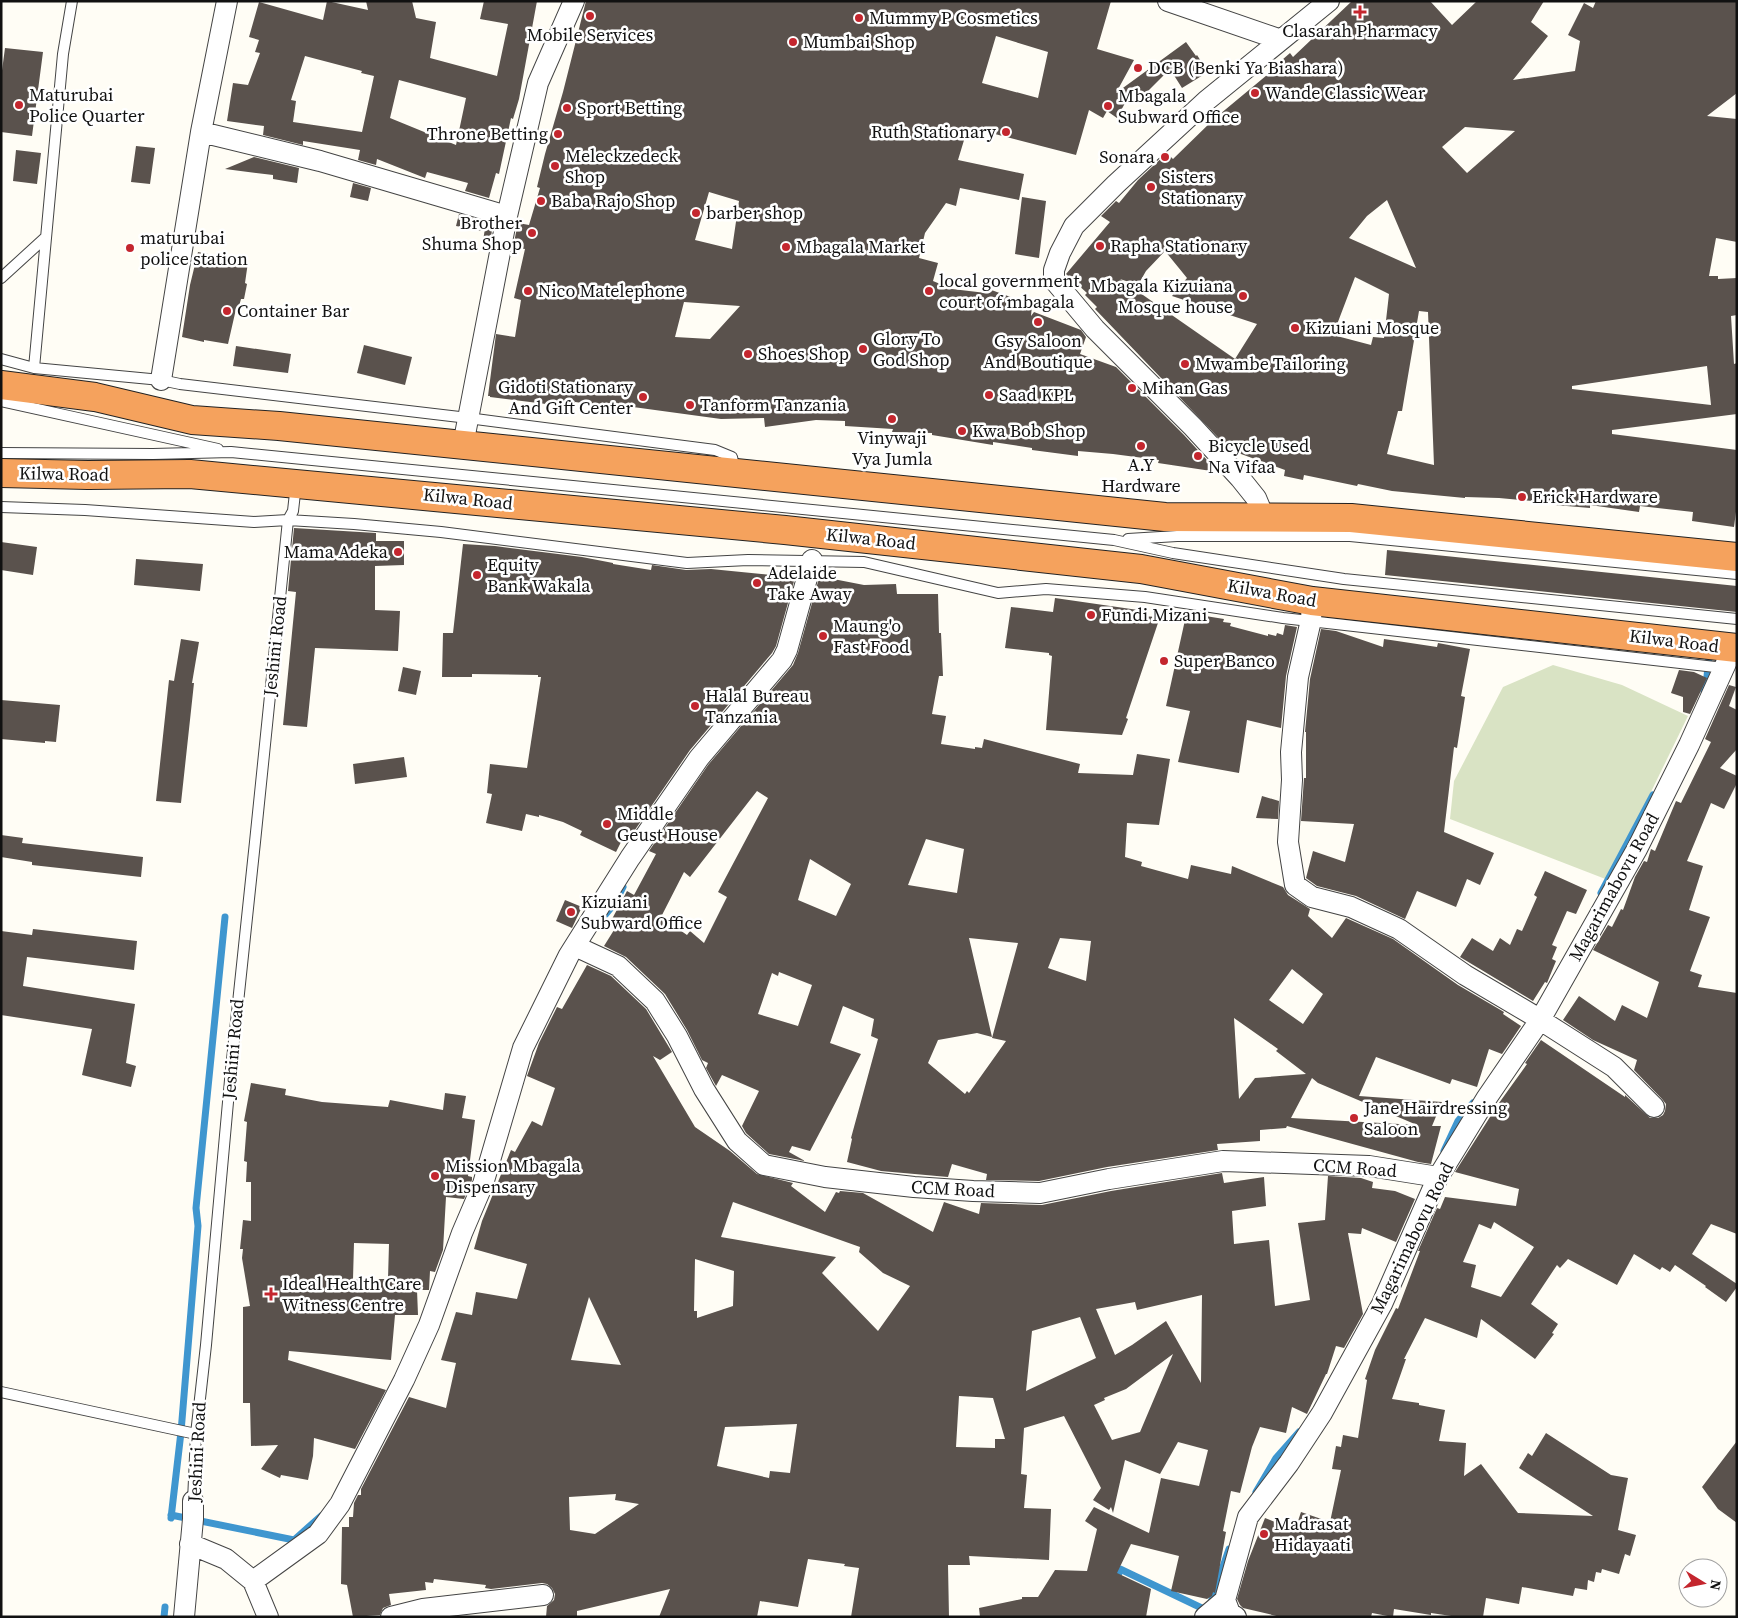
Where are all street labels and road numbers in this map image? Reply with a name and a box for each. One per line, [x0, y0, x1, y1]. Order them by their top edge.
street label: Kilwa Road [19, 460, 109, 487]
street label: Kilwa Road [422, 481, 514, 516]
street label: Kilwa Road [825, 521, 917, 556]
street label: Kilwa Road [1226, 572, 1319, 613]
street label: Jeshini Road [257, 595, 292, 698]
street label: Kilwa Road [1628, 623, 1720, 658]
street label: Magarimabovu Road [1562, 808, 1665, 965]
street label: Jeshini Road [216, 998, 249, 1101]
street label: CCM Road [1312, 1152, 1398, 1183]
street label: Magarimabovu Road [1364, 1158, 1459, 1318]
street label: CCM Road [910, 1174, 996, 1203]
street label: Jeshini Road [181, 1401, 212, 1504]

